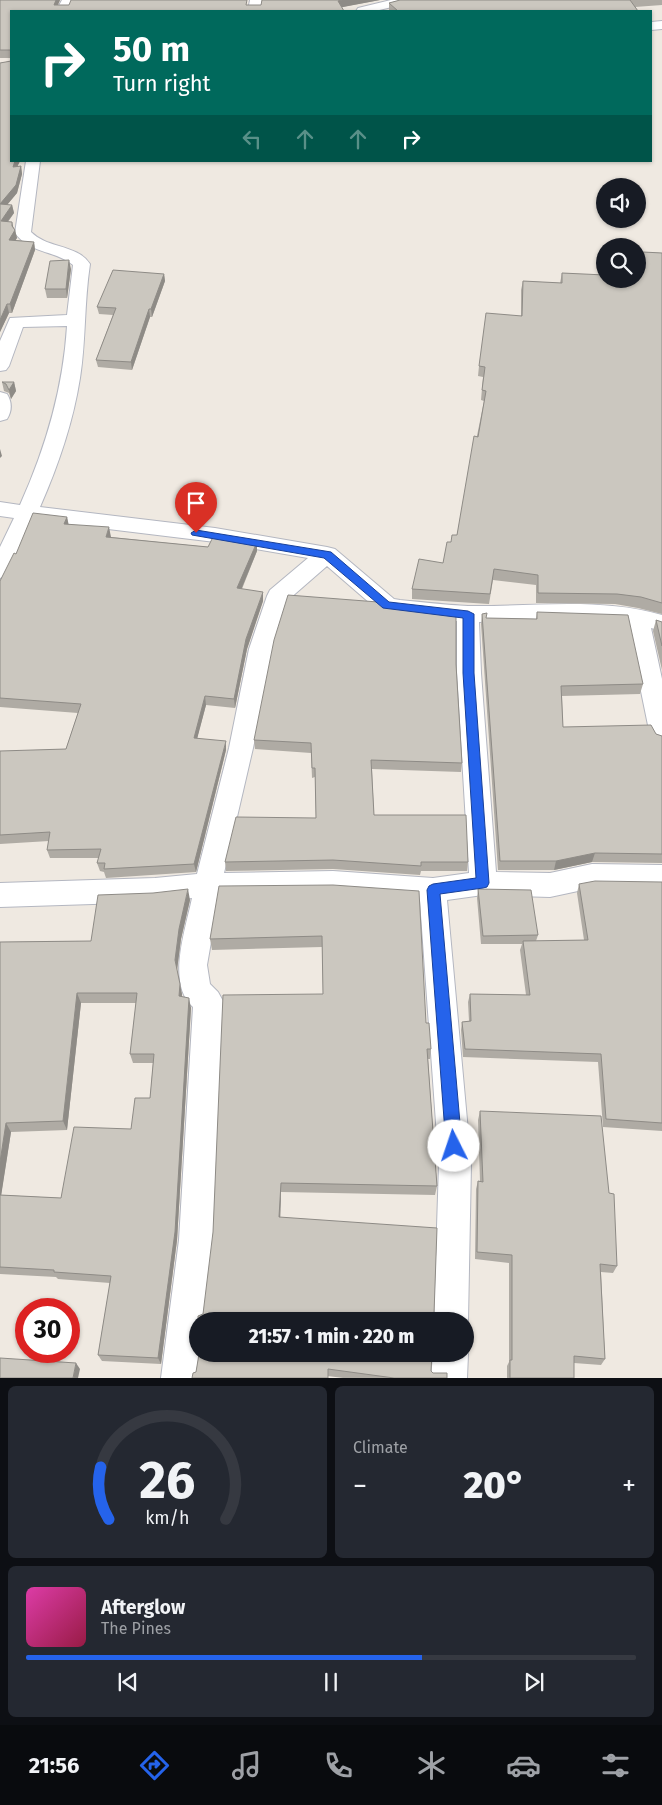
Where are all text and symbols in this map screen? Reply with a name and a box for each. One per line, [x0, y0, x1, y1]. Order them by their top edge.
text: 50 m [113, 28, 190, 70]
icon: right [30, 30, 95, 95]
text: Turn right [113, 70, 210, 97]
icon: left [238, 125, 266, 153]
icon: ahead [291, 125, 319, 153]
icon: ahead [344, 125, 372, 153]
icon: right [397, 125, 425, 153]
map controls [596, 178, 646, 288]
button: sound [596, 178, 646, 228]
button: search [596, 238, 646, 288]
pin [175, 482, 217, 533]
icon: arrive [182, 489, 210, 517]
position arrow [427, 1119, 479, 1171]
speed limit sign: 30 [15, 1298, 80, 1363]
text: 21:57 · 1 min · 220 m [249, 1325, 414, 1348]
text: Climate [353, 1438, 408, 1457]
text: 26 [139, 1449, 196, 1512]
text: 20° [463, 1462, 526, 1508]
text: − [353, 1469, 367, 1502]
text: + [622, 1469, 636, 1502]
text: km/h [145, 1507, 190, 1529]
text: Afterglow [101, 1596, 185, 1619]
text: The Pines [101, 1619, 171, 1638]
icon: previous [114, 1668, 142, 1696]
icon: pause [317, 1668, 345, 1696]
icon: next [520, 1668, 548, 1696]
icon: directions [137, 1748, 172, 1783]
icon: music [229, 1748, 264, 1783]
icon: phone [321, 1748, 356, 1783]
icon: climate [414, 1748, 449, 1783]
icon: car [506, 1748, 541, 1783]
icon: filters [598, 1748, 633, 1783]
text: 21:56 [29, 1752, 79, 1779]

